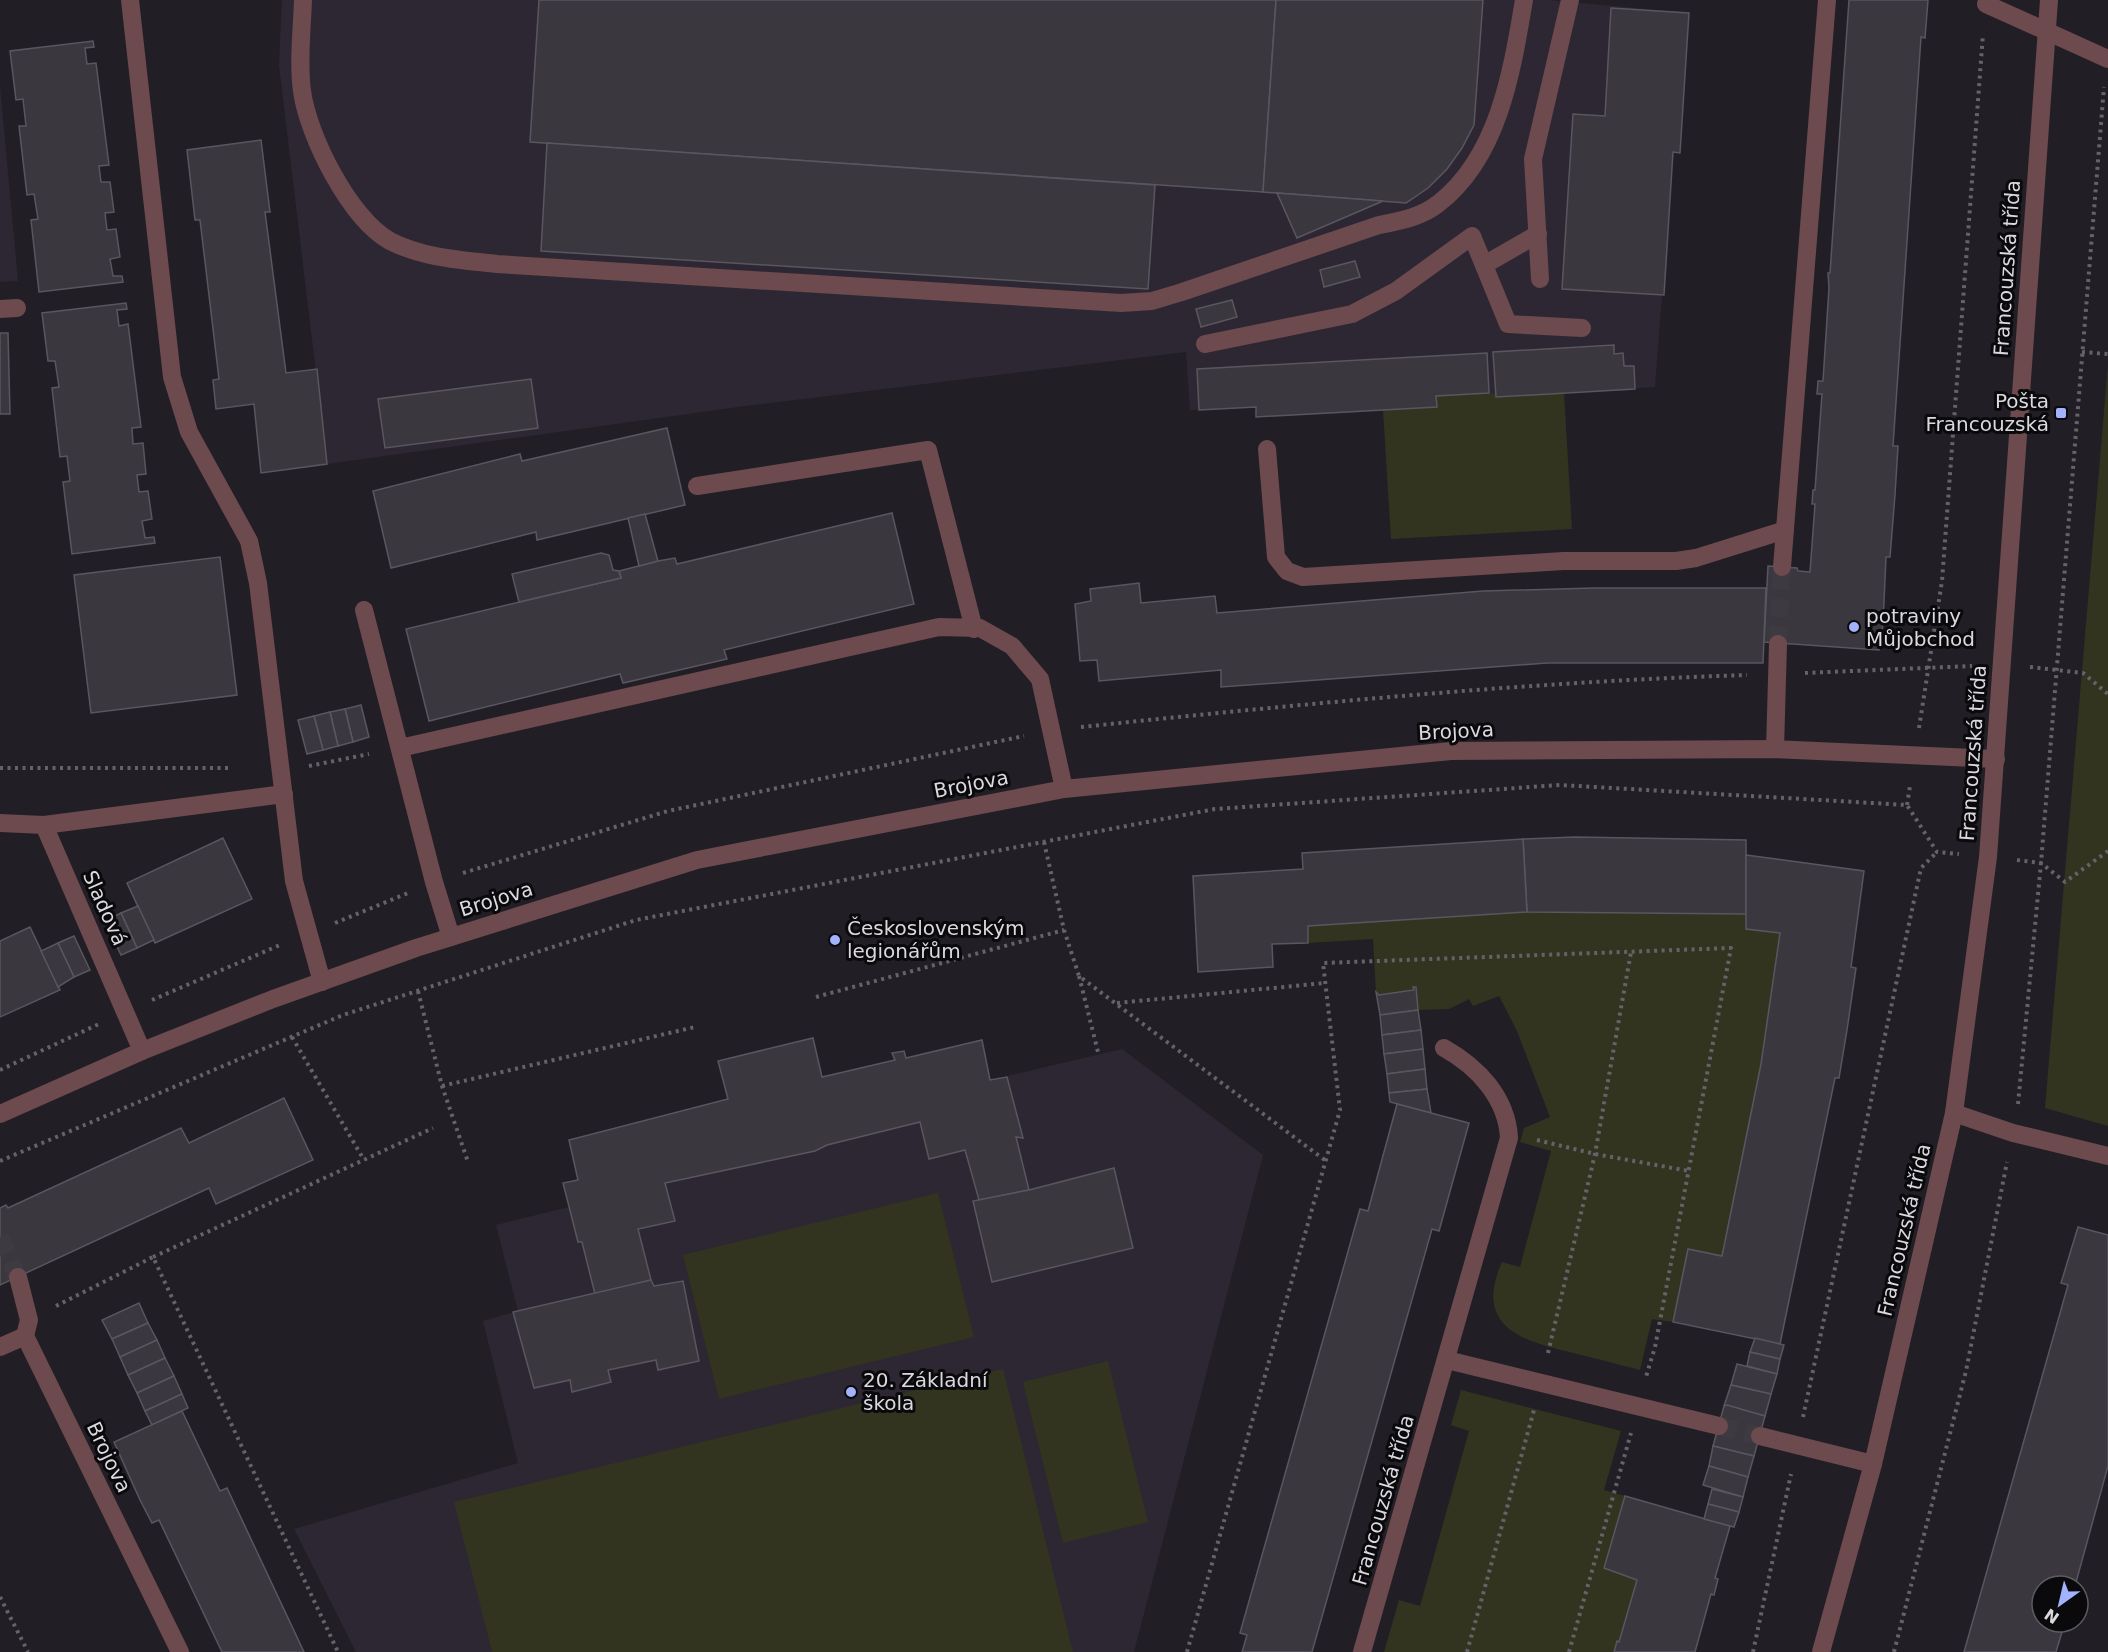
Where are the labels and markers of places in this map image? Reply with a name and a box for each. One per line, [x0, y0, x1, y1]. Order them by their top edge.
place label: Pošta Francouzská [1925, 389, 2049, 436]
marker: Pošta Francouzská [2054, 406, 2068, 420]
place label: potraviny Můjobchod [1866, 604, 1975, 651]
marker: potraviny Můjobchod [1847, 620, 1861, 634]
place label: Československým legionářům [847, 916, 1024, 963]
marker: Československým legionářům [828, 933, 842, 947]
place label: 20. Základní škola [863, 1368, 989, 1415]
marker: 20. Základní škola [844, 1385, 858, 1399]

